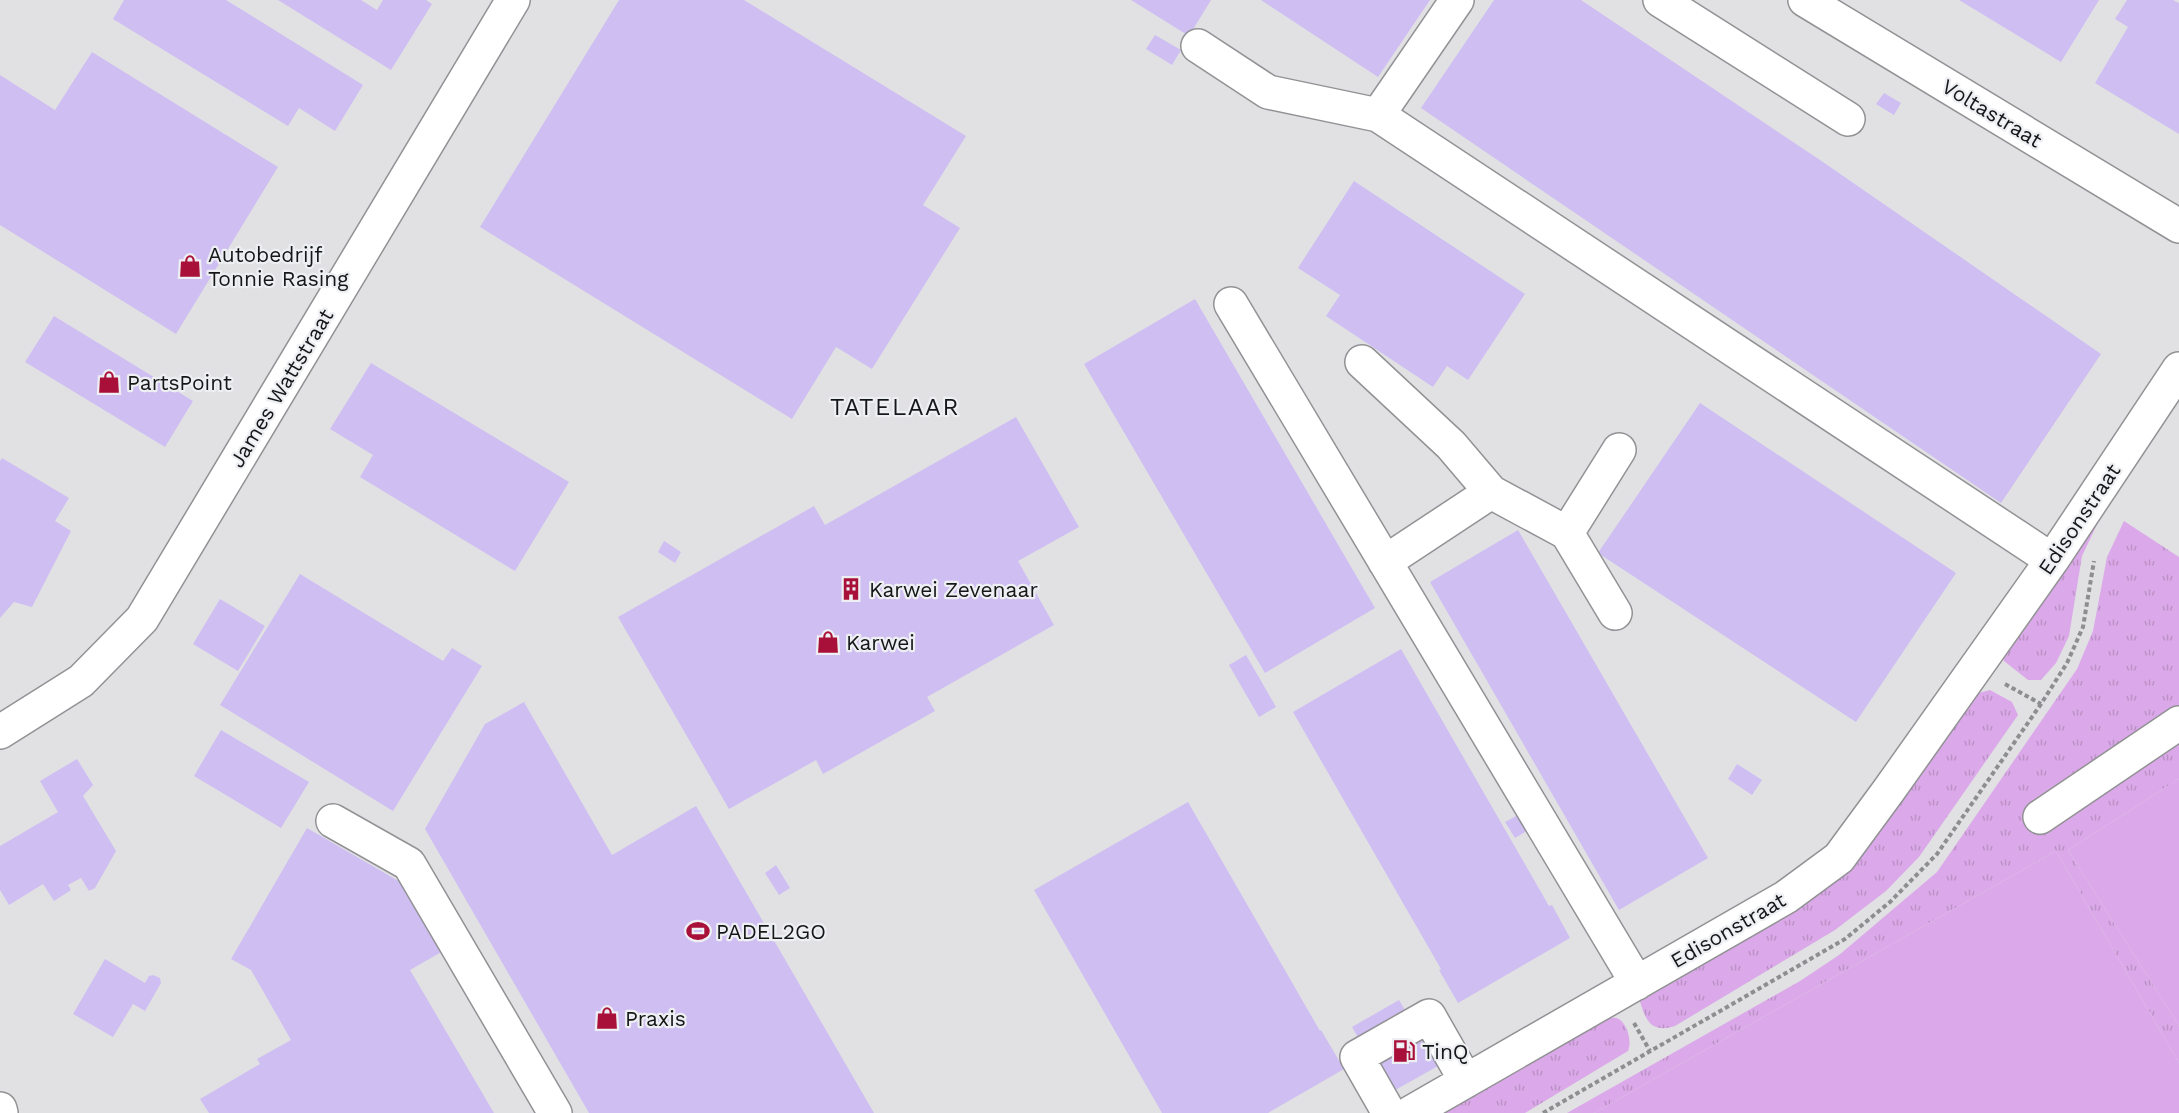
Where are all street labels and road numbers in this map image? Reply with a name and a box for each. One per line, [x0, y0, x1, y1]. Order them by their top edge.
street label: Voltastraat [1937, 73, 2047, 153]
street label: James Wattstraat [224, 304, 338, 472]
street label: Edisonstraat [2033, 458, 2125, 579]
street label: Edisonstraat [1666, 887, 1790, 973]

